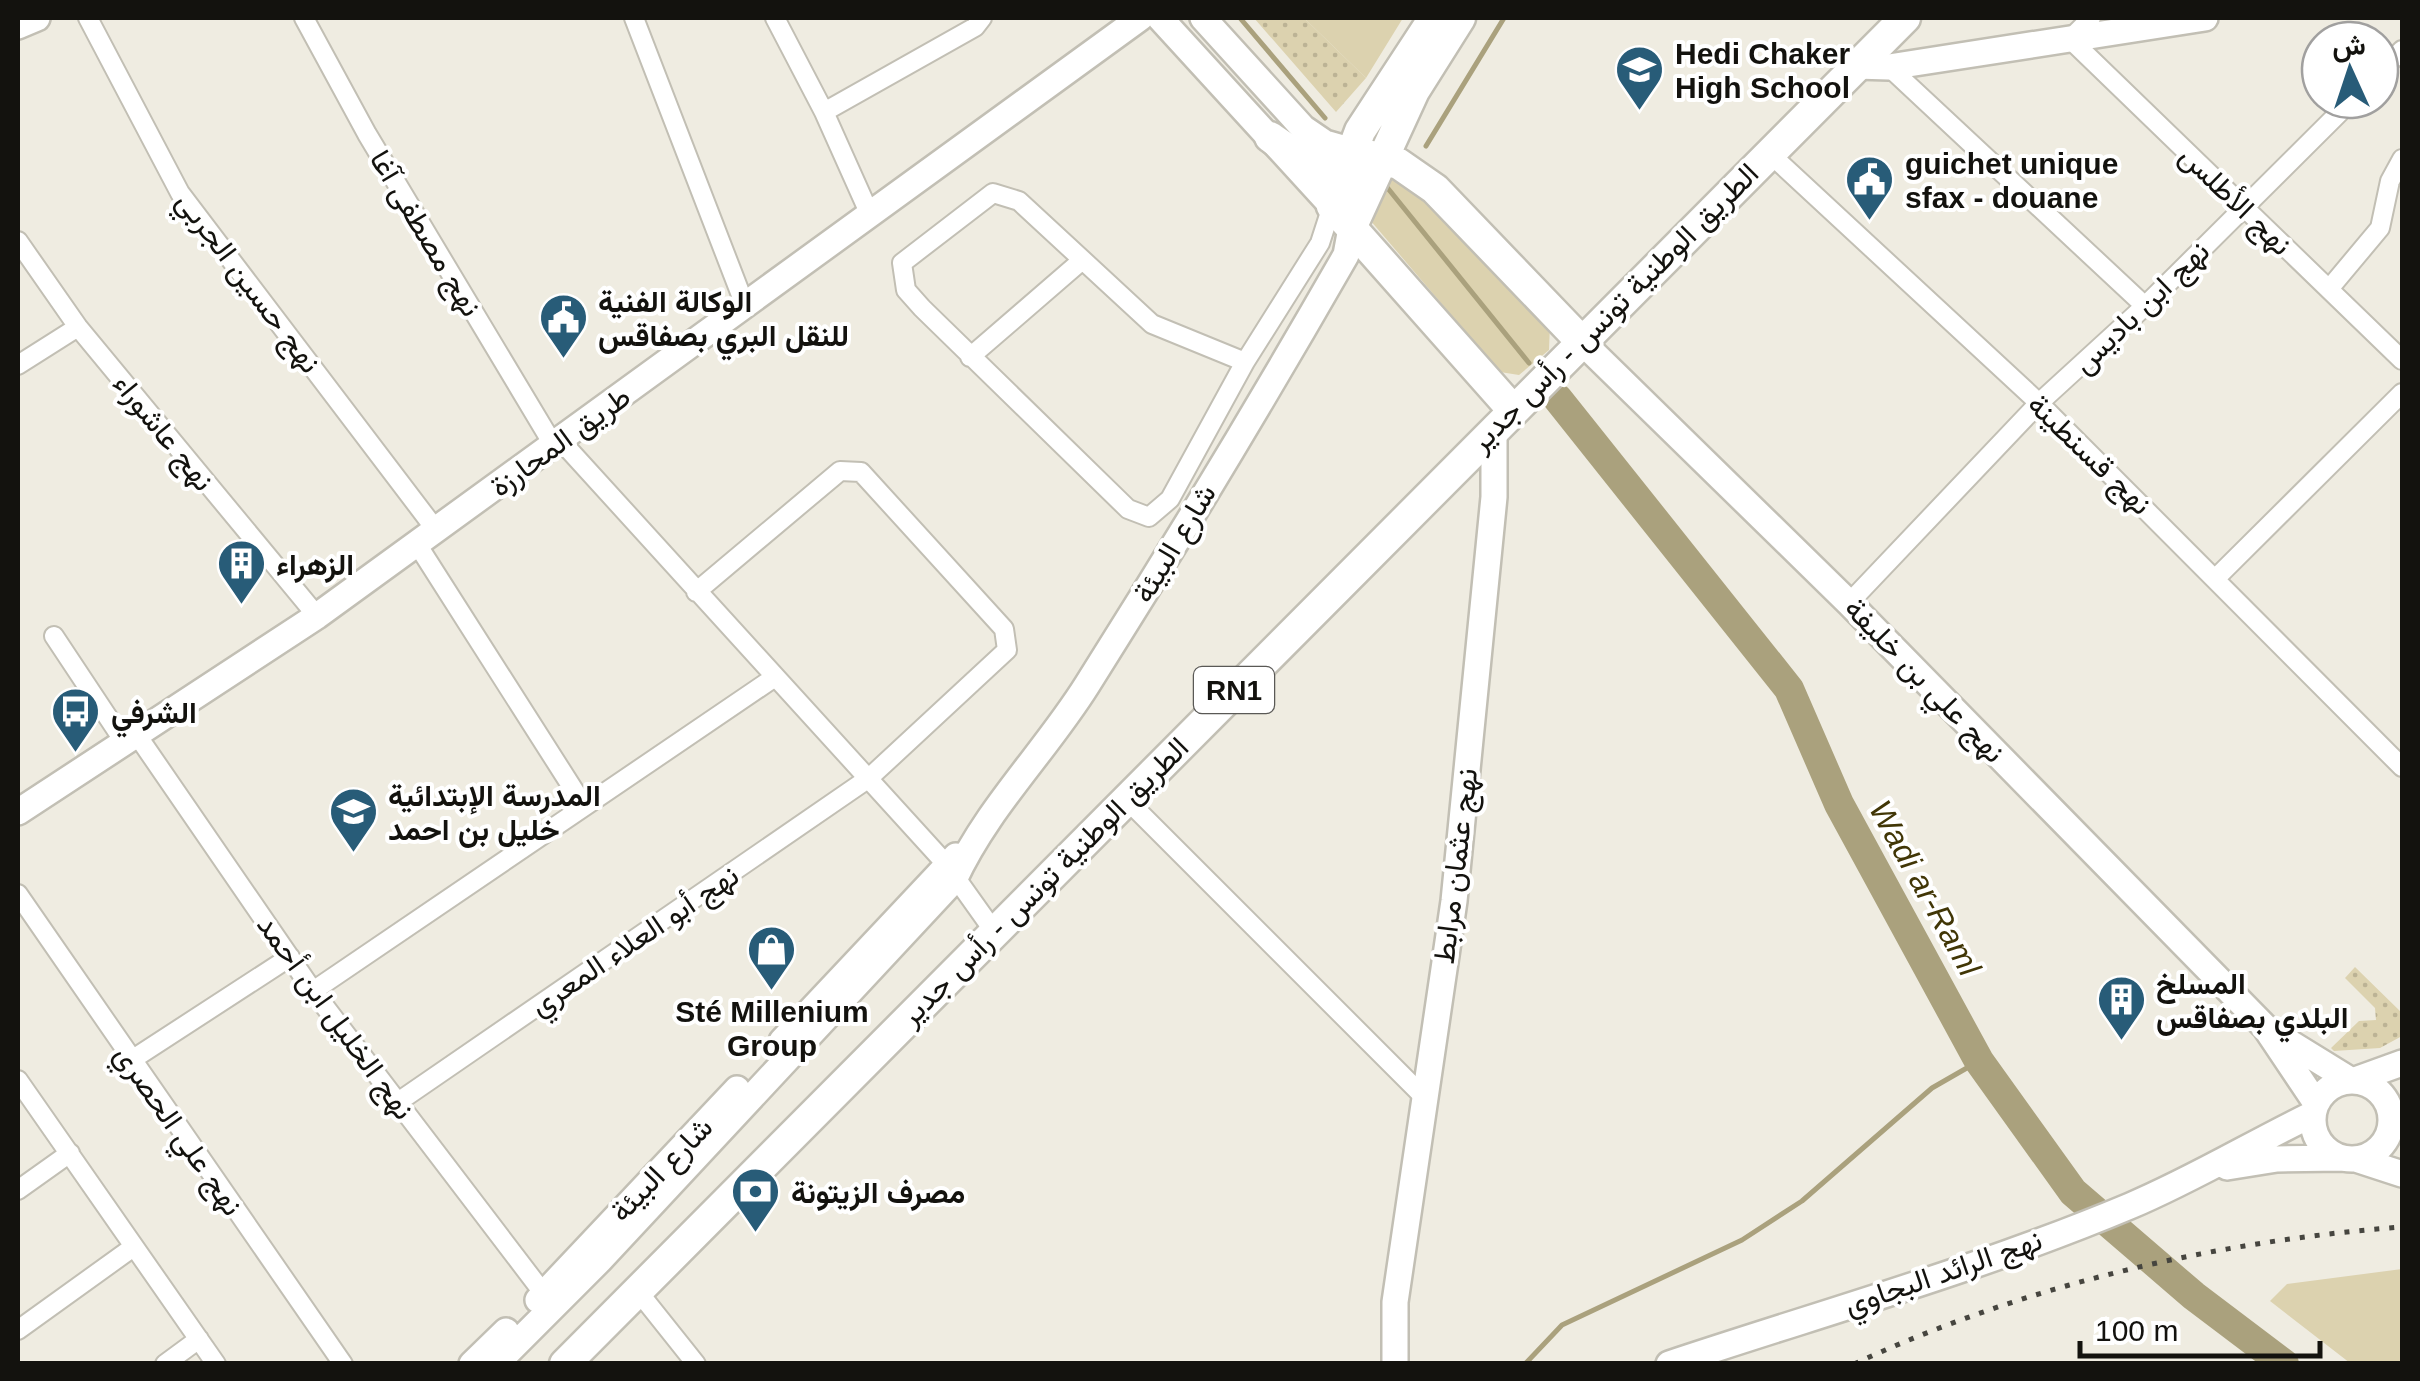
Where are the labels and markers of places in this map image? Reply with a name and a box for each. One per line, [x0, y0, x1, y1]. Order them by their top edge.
place label: Hedi Chaker High School [1675, 37, 1850, 104]
school or university icon: Hedi Chaker High School [1614, 44, 1666, 112]
place label: guichet unique sfax - douane [1905, 147, 2118, 214]
public building icon: guichet unique sfax - douane [1844, 154, 1896, 222]
place label: الوكالة الفنية للنقل البري بصفاقس [598, 285, 849, 361]
public building icon: الوكالة الفنية للنقل البري بصفاقس [537, 292, 589, 360]
building icon: الزهراء [215, 538, 267, 606]
place label: الزهراء [276, 548, 354, 583]
bus stop icon: الشرفي [50, 686, 102, 754]
place label: الشرفي [111, 696, 197, 738]
place label: المدرسة الإبتدائية خليل بن احمد [388, 779, 601, 848]
school or university icon: المدرسة الإبتدائية خليل بن احمد [327, 786, 379, 854]
shop icon: Sté Millenium Group [746, 924, 798, 992]
place label: المسلخ البلدي بصفاقس [2156, 967, 2349, 1043]
building icon: المسلخ البلدي بصفاقس [2095, 974, 2147, 1042]
place label: Sté Millenium Group [675, 995, 869, 1062]
bank icon: مصرف الزيتونة [730, 1166, 782, 1234]
place label: مصرف الزيتونة [791, 1176, 965, 1211]

